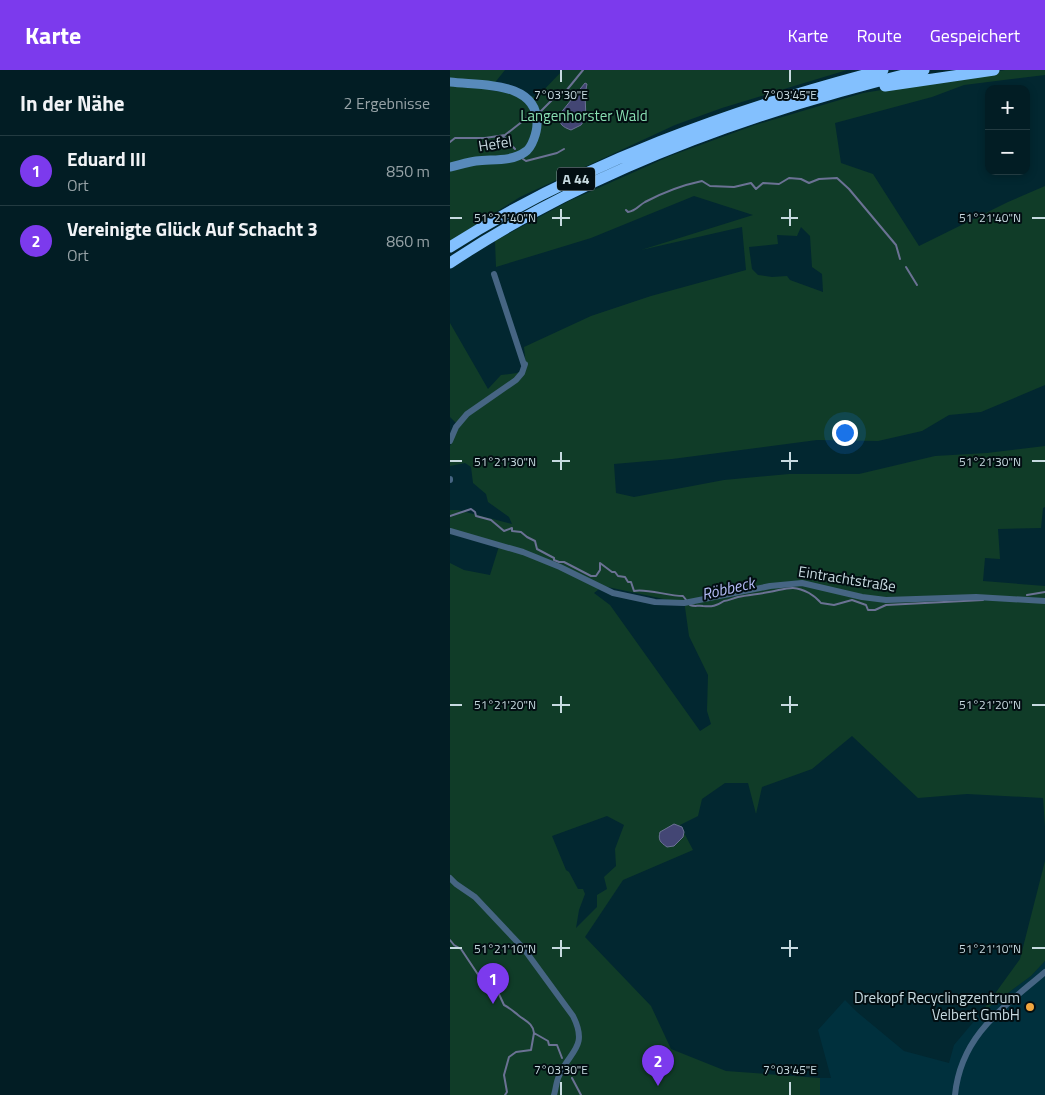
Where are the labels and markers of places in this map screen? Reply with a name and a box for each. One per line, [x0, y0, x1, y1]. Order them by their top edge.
pin: 1 [477, 963, 509, 1004]
place label: Drekopf Recyclingzentrum Velbert GmbH [854, 986, 1020, 1026]
marker: Drekopf Recyclingzentrum Velbert GmbH [1024, 1001, 1036, 1013]
pin: 2 [642, 1045, 674, 1086]

